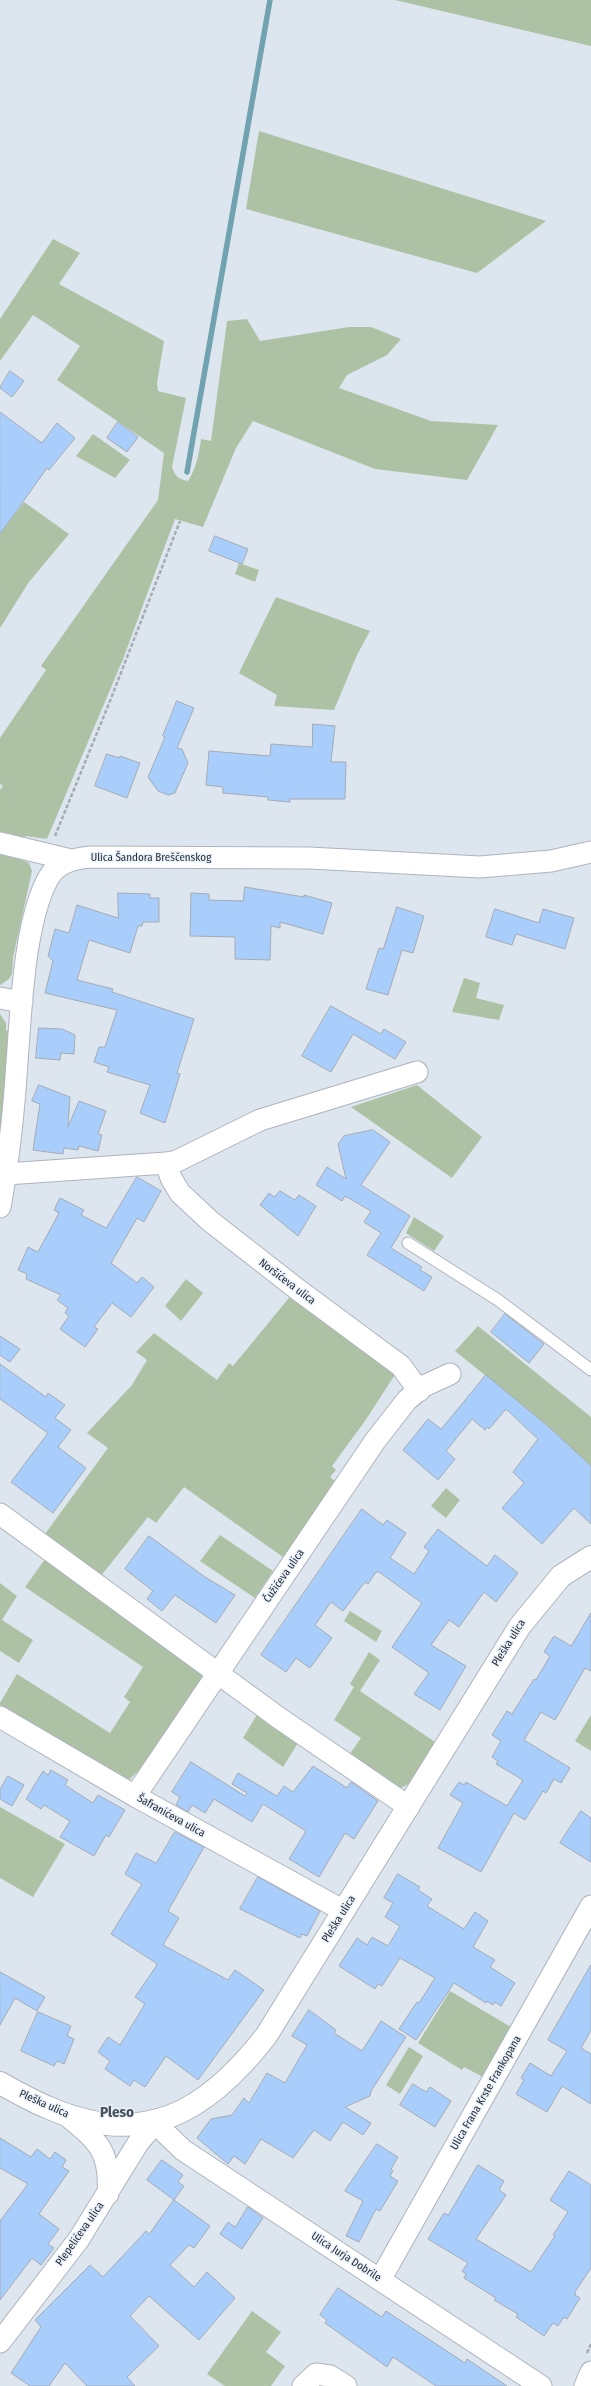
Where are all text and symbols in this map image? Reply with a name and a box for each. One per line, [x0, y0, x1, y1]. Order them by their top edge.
street label: Ulica Šandora Breščenskog [91, 851, 211, 865]
street label: Noršićeva ulica [256, 1256, 318, 1308]
street label: Čužićeva ulica [261, 1547, 307, 1605]
street label: Pleška ulica [489, 1617, 529, 1669]
street label: Šafranićeva ulica [135, 1792, 207, 1840]
street label: Pleška ulica [319, 1893, 359, 1945]
street label: Ulica Frana Krste Frankopana [448, 2034, 524, 2152]
street label: Pleška ulica [17, 2087, 71, 2121]
district label: Pleso [100, 2104, 134, 2122]
street label: Plepelićeva ulica [53, 2200, 107, 2268]
street label: Ulica Jurja Dobrile [308, 2229, 384, 2285]

